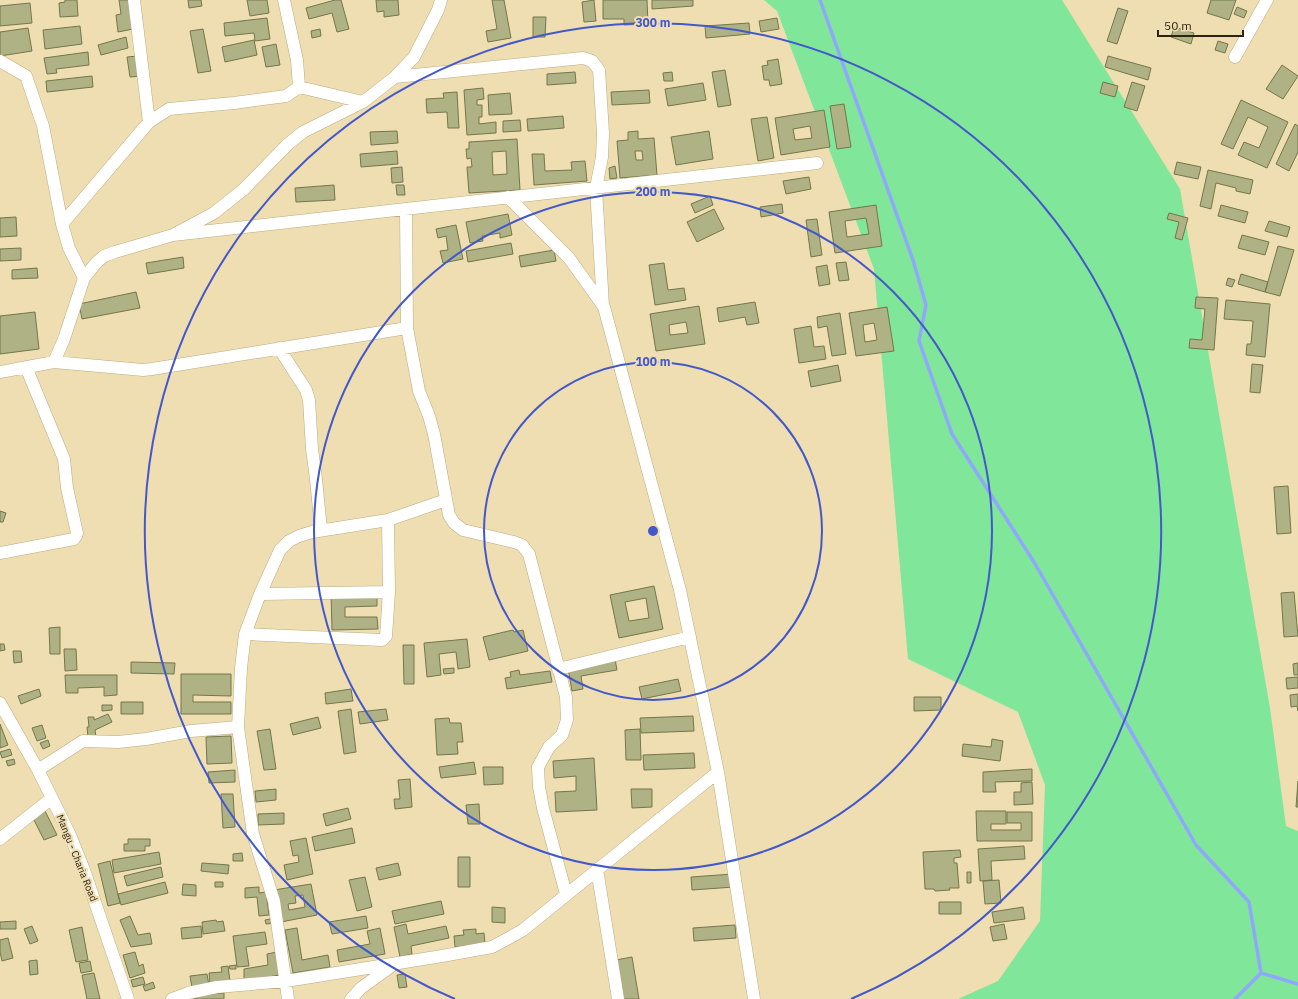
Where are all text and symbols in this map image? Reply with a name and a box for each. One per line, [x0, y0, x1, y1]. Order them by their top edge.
scale bar [1158, 12, 1243, 38]
text: 300 m [635, 15, 671, 30]
text: 50 m [1164, 18, 1192, 33]
text: 200 m [635, 184, 671, 199]
text: 100 m [635, 354, 671, 369]
centre of rings [646, 524, 660, 538]
street label: Mangu - Charia Road [54, 813, 100, 903]

